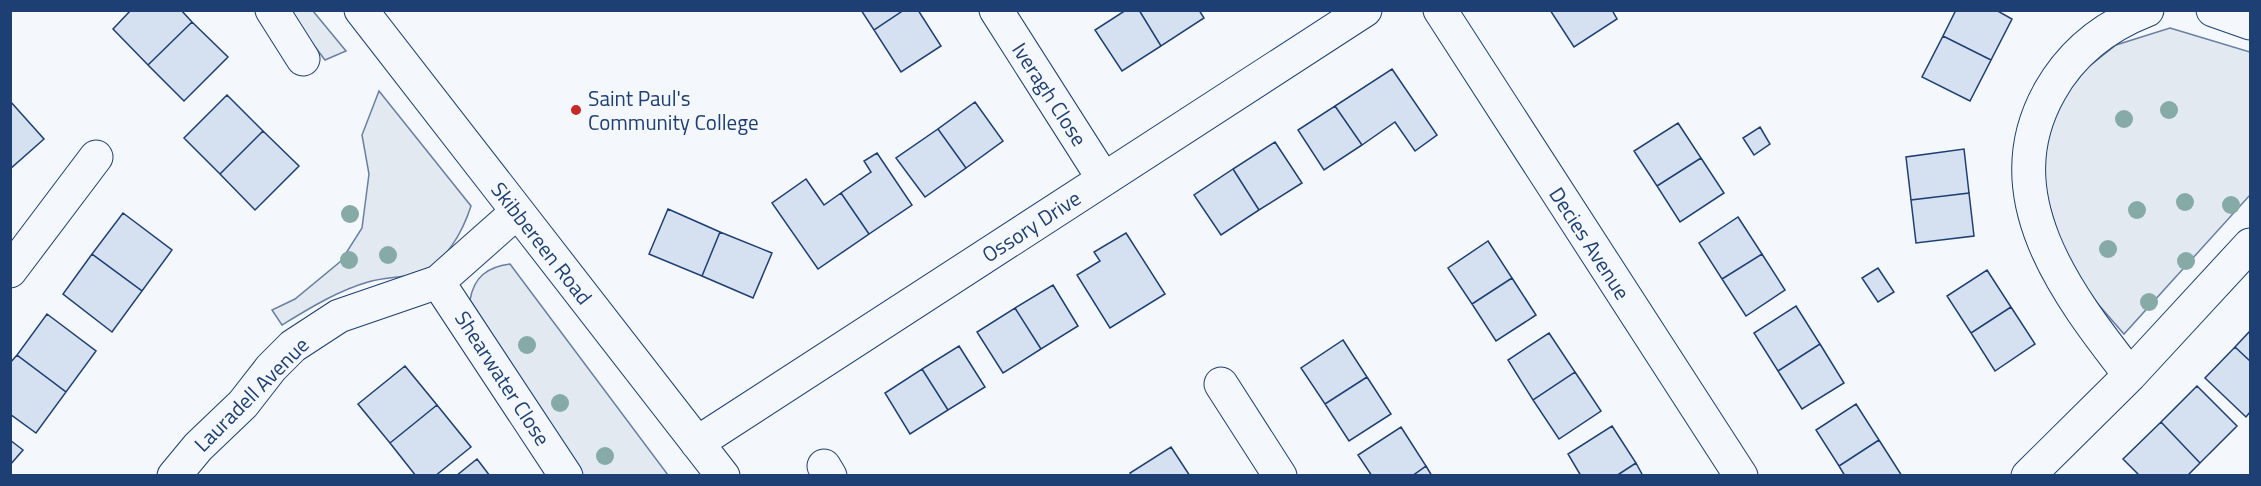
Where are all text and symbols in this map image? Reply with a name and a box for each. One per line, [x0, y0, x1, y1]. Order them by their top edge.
street label: Iveragh Close [1004, 36, 1096, 152]
place label: Saint Paul's Community College [588, 82, 759, 138]
marker: Saint Paul's Community College [569, 103, 583, 117]
street label: Skibbereen Road [484, 175, 600, 311]
street label: Decies Avenue [1542, 180, 1638, 306]
street label: Ossory Drive [975, 182, 1087, 270]
street label: Shearwater Close [447, 304, 559, 452]
street label: Lauradell Avenue [186, 329, 316, 459]

